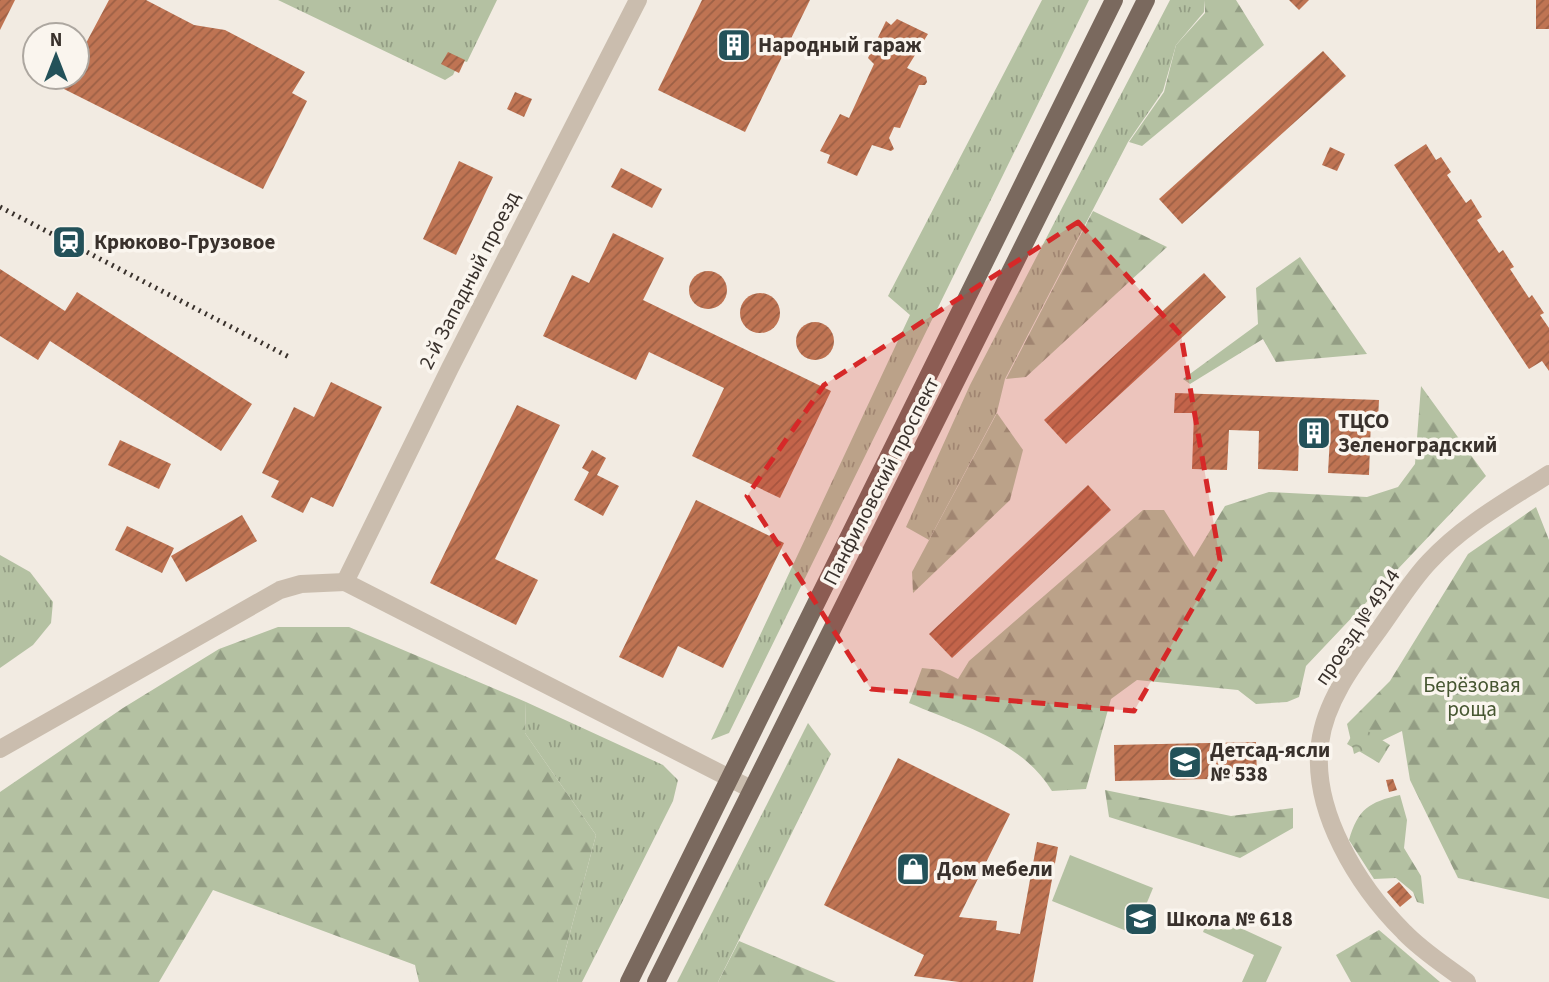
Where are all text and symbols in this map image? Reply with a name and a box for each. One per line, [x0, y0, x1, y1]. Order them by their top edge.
north arrow [21, 21, 91, 91]
building icon: Народный гараж [715, 26, 753, 64]
text: N [50, 27, 62, 54]
place label: Народный гараж [758, 30, 922, 60]
street label: 2-й Западный проезд [411, 186, 527, 374]
station icon: Крюково-Грузовое [50, 223, 88, 261]
place label: Крюково-Грузовое [94, 227, 275, 257]
street label: Панфиловский проспект [815, 371, 947, 590]
place label: ТЦСО Зеленоградский [1338, 406, 1497, 460]
building icon: ТЦСО Зеленоградский [1295, 414, 1333, 452]
street label: проезд № 4914 [1307, 563, 1407, 691]
park label: Берёзовая роща [1423, 670, 1521, 724]
place label: Детсад-ясли № 538 [1210, 735, 1330, 789]
school or university icon: Детсад-ясли № 538 [1166, 743, 1204, 781]
shop icon: Дом мебели [894, 850, 932, 888]
place label: Дом мебели [937, 854, 1053, 884]
school or university icon: Школа № 618 [1122, 900, 1160, 938]
place label: Школа № 618 [1166, 904, 1293, 934]

